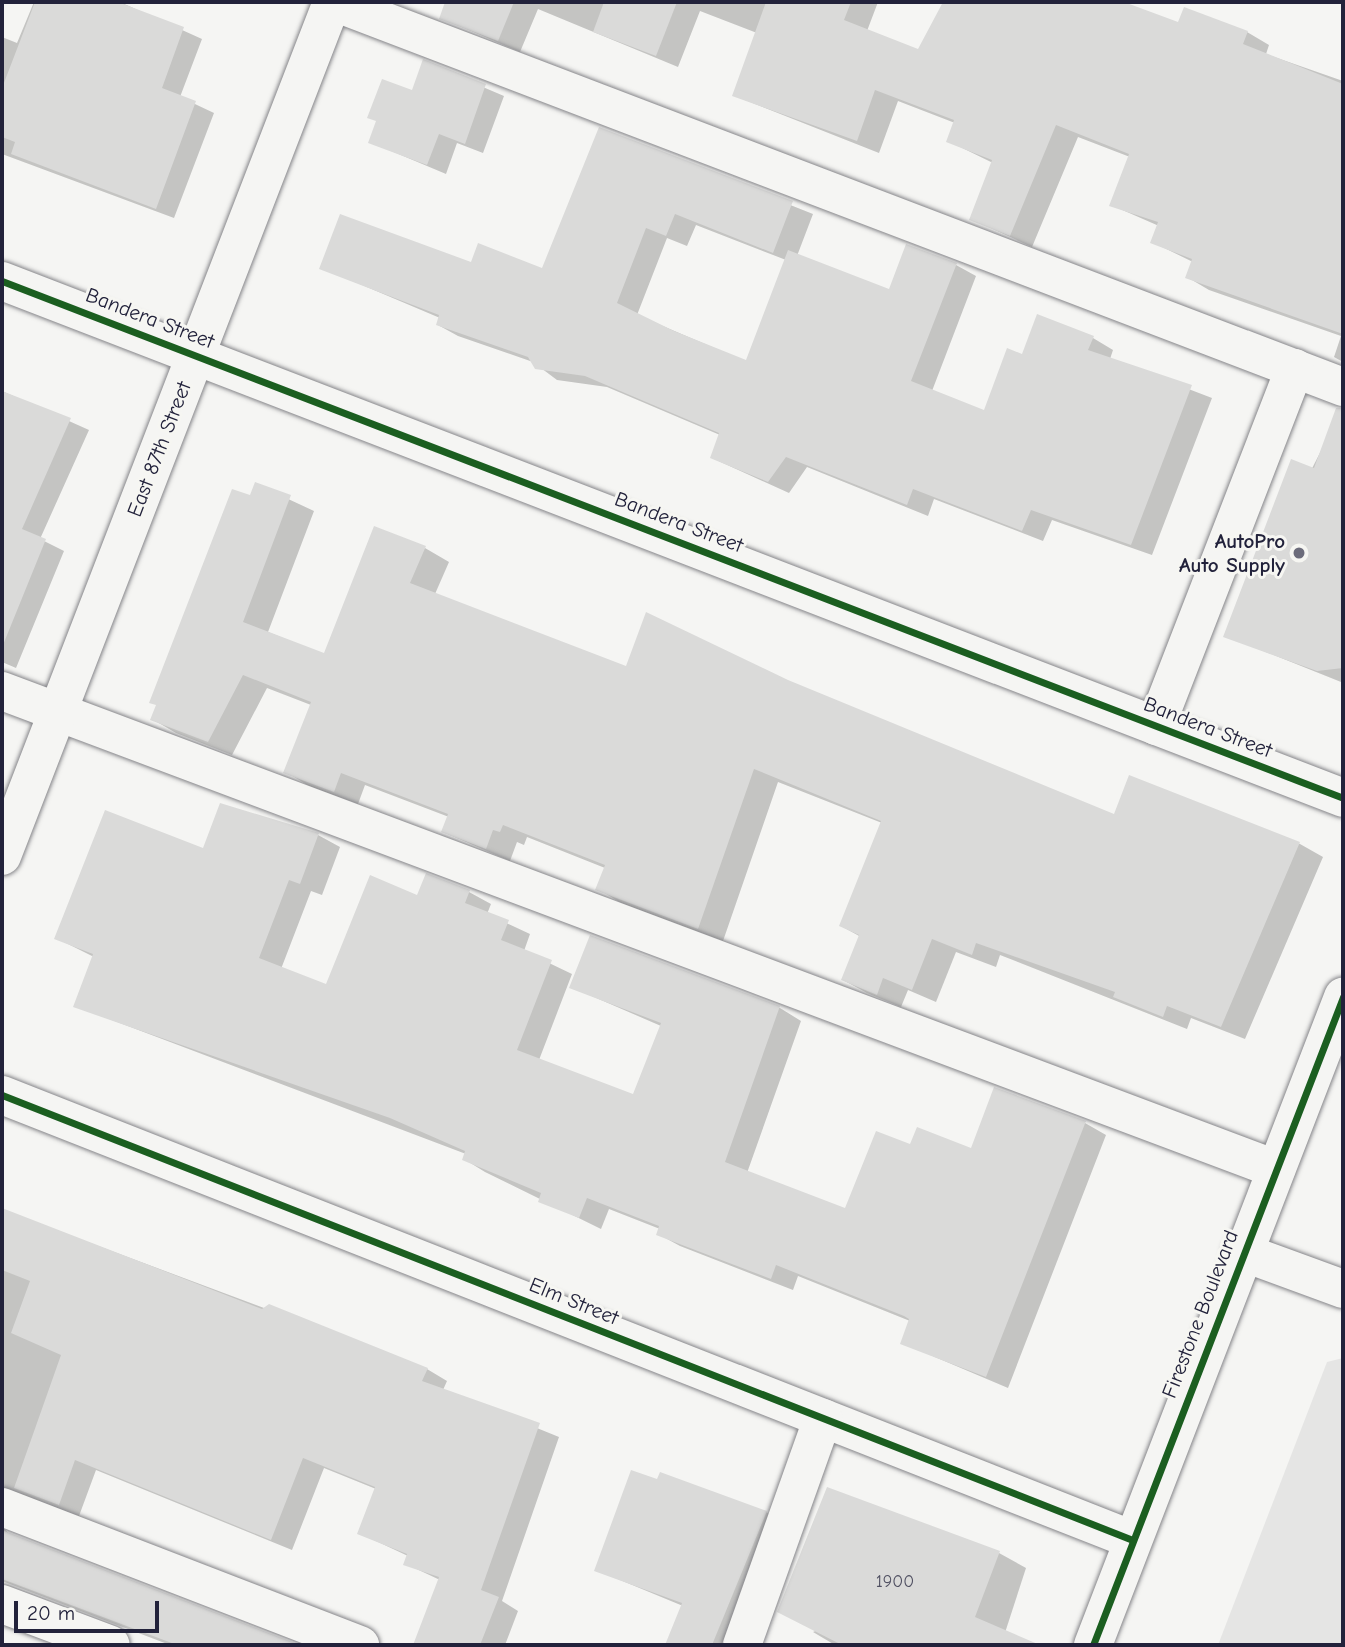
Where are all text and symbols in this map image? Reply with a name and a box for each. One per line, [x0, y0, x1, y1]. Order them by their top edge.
street label: Bandera Street [82, 282, 218, 354]
street label: East 87th Street [122, 378, 196, 520]
street label: Bandera Street [611, 486, 747, 558]
place label: AutoPro Auto Supply [1179, 528, 1285, 578]
marker: AutoPro Auto Supply [1291, 545, 1307, 561]
street label: Bandera Street [1140, 691, 1276, 763]
street label: Firestone Boulevard [1156, 1227, 1244, 1401]
street label: Elm Street [526, 1272, 622, 1330]
house number: 1900 [876, 1571, 914, 1593]
scale bar [18, 1588, 163, 1632]
text: 20 m [27, 1601, 75, 1625]

